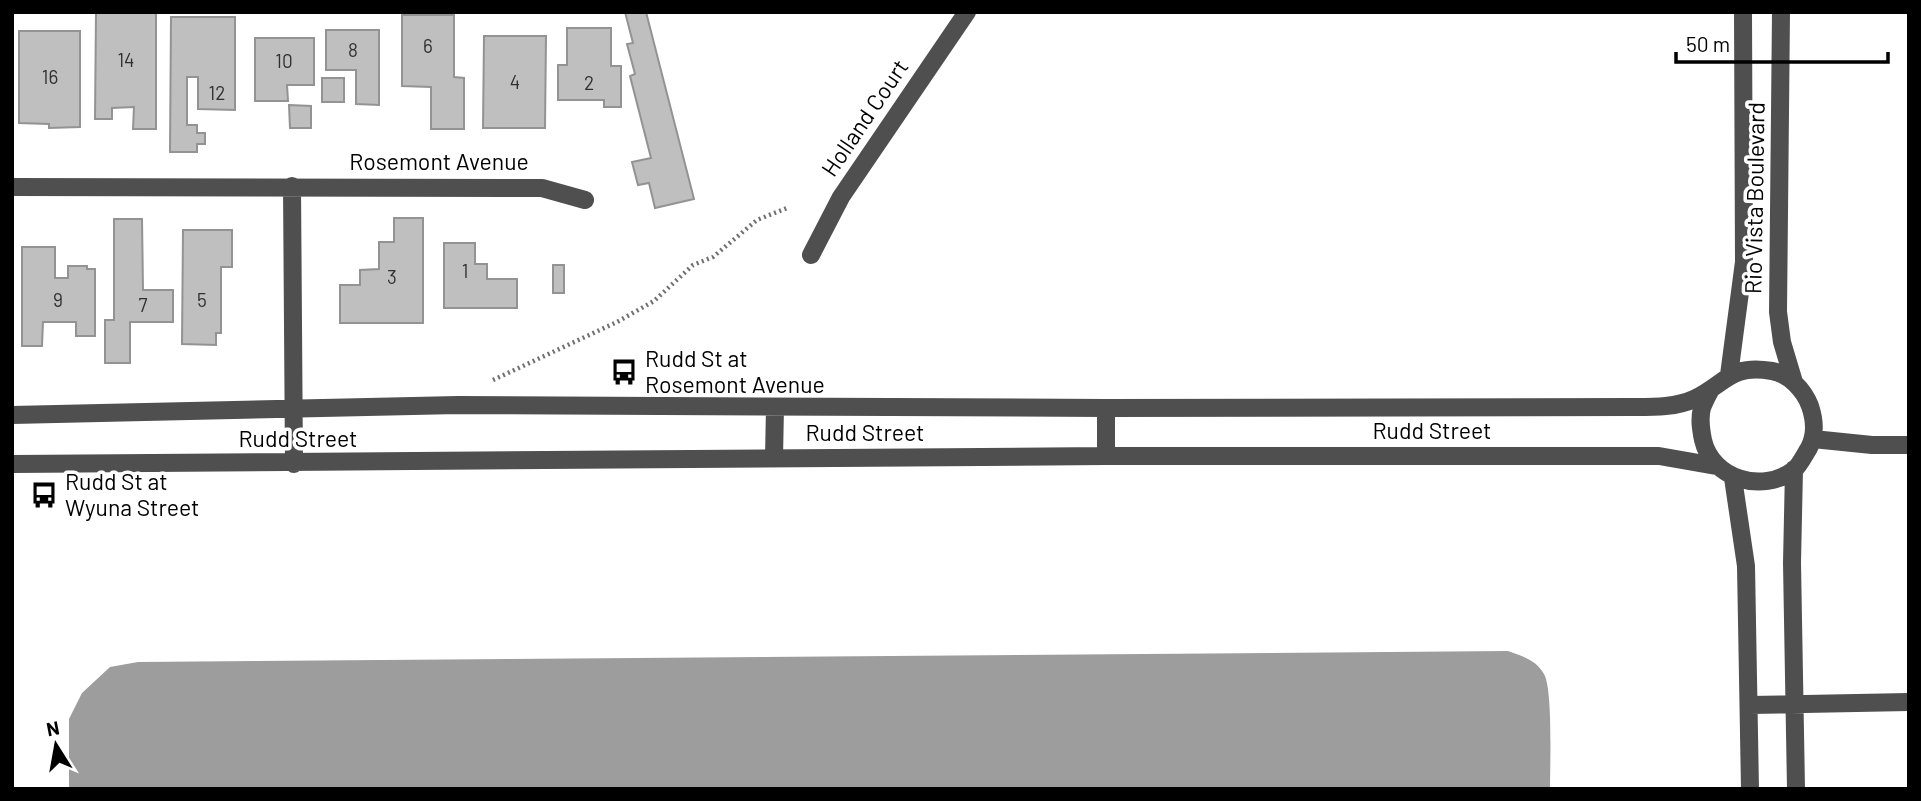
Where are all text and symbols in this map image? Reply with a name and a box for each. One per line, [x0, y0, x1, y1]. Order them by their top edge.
scale bar [1676, 21, 1888, 65]
text: 50 m [1686, 31, 1730, 56]
house number: 6 [423, 34, 433, 57]
house number: 8 [348, 38, 358, 61]
house number: 14 [117, 48, 135, 71]
house number: 10 [275, 49, 293, 72]
street label: Holland Court [815, 54, 914, 181]
house number: 16 [42, 65, 58, 88]
house number: 4 [510, 70, 520, 93]
house number: 2 [584, 71, 594, 94]
house number: 12 [209, 81, 225, 104]
street label: Rio Vista Boulevard [1738, 102, 1770, 294]
street label: Rosemont Avenue [349, 147, 529, 175]
house number: 1 [462, 259, 468, 282]
house number: 3 [387, 265, 397, 288]
house number: 9 [53, 288, 63, 311]
house number: 5 [197, 288, 207, 311]
house number: 7 [139, 293, 148, 316]
place label: Rudd St at Rosemont Avenue [645, 344, 825, 398]
bus stop icon: Rudd St at Rosemont Avenue [609, 357, 639, 387]
street label: Rudd Street [1373, 416, 1491, 444]
street label: Rudd Street [806, 418, 924, 446]
street label: Rudd Street [239, 424, 357, 452]
place label: Rudd St at Wyuna Street [65, 467, 199, 521]
bus stop icon: Rudd St at Wyuna Street [29, 480, 59, 510]
north arrow [21, 710, 91, 780]
text: N [44, 715, 61, 740]

